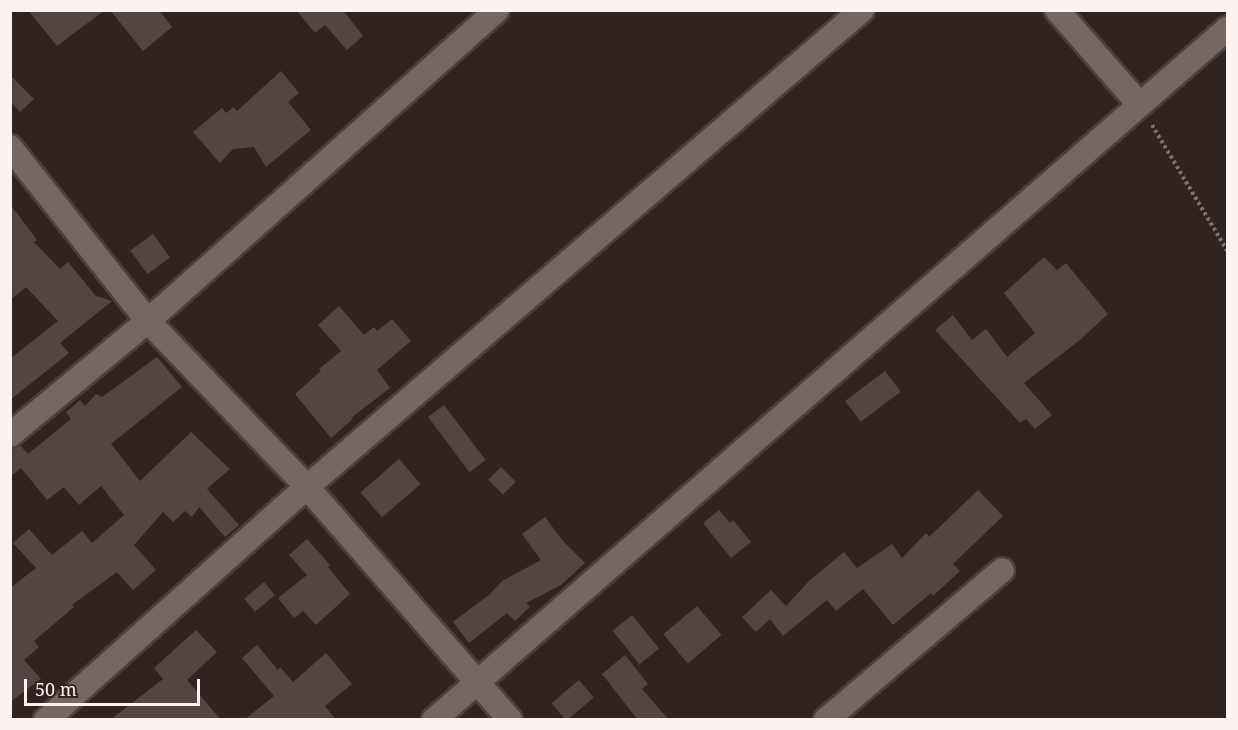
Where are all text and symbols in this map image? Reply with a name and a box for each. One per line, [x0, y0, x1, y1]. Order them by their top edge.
scale bar [27, 667, 202, 705]
text: 50 m [35, 677, 77, 701]

